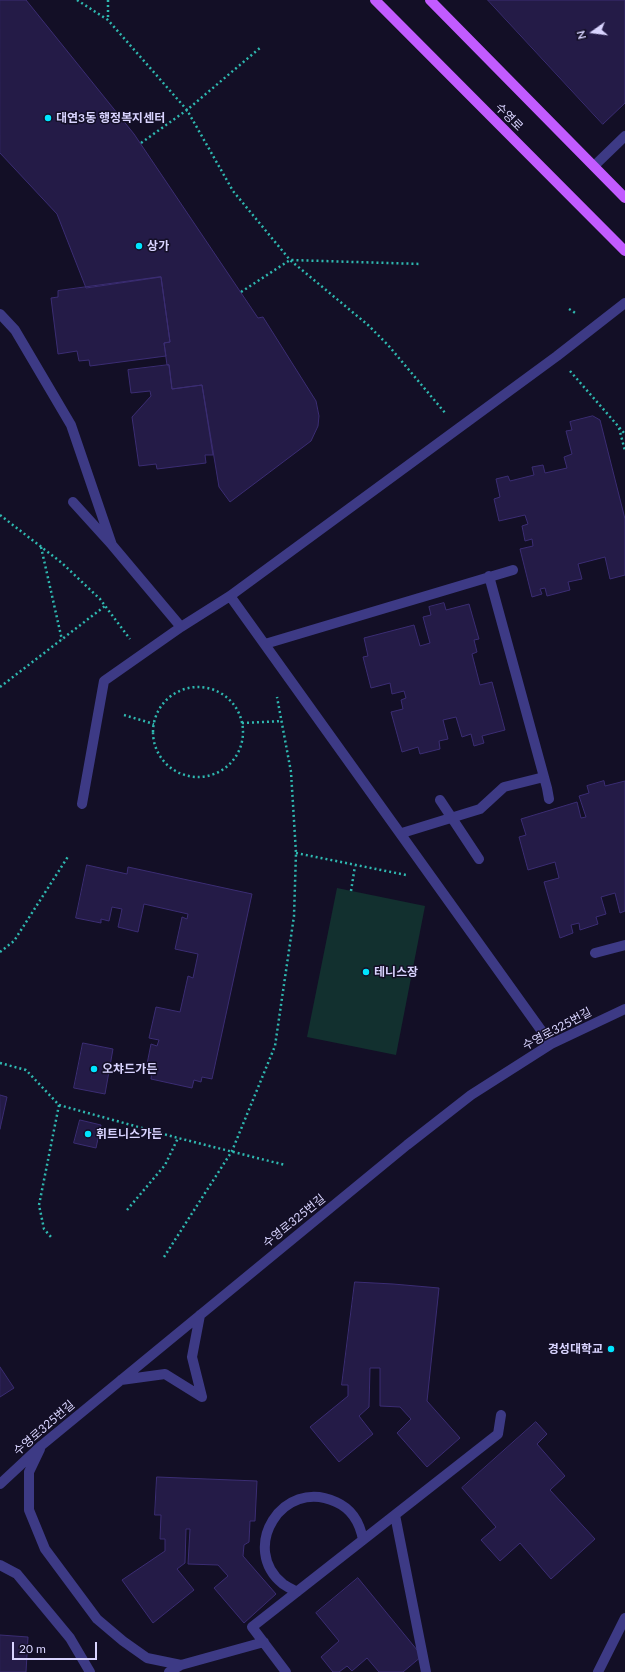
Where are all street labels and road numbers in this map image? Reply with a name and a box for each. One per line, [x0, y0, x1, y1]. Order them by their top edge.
street label: 수영로 [492, 100, 526, 134]
street label: 수영로325번길 [520, 1005, 594, 1053]
street label: 수영로325번길 [260, 1191, 328, 1251]
street label: 수영로325번길 [11, 1398, 77, 1458]

